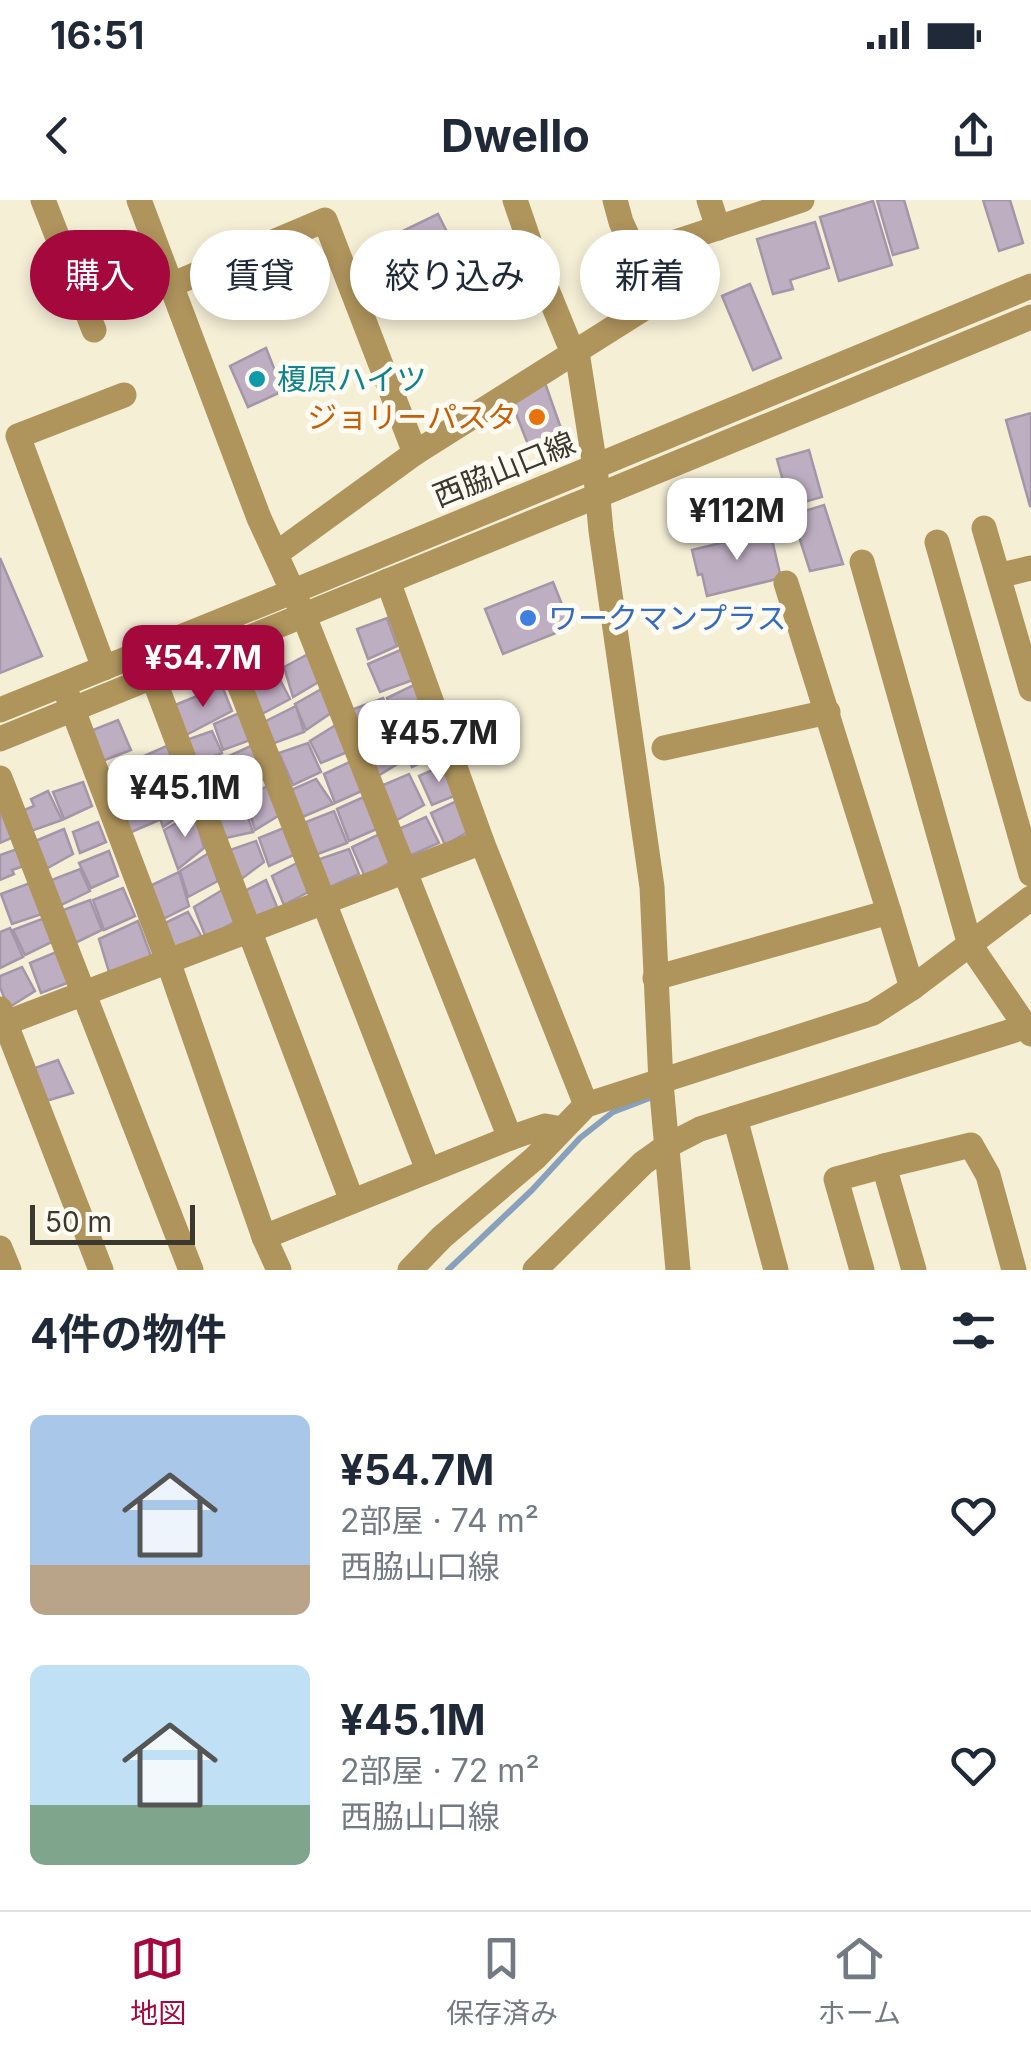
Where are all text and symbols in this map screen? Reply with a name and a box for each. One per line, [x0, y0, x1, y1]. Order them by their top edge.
text: 16:51 [50, 12, 144, 58]
icon: back [30, 108, 85, 163]
text: Dwello [441, 108, 590, 163]
icon: share [946, 108, 1001, 163]
chip: 購入 [30, 230, 170, 320]
chip: 賃貸 [190, 230, 330, 320]
chip: 絞り込み [350, 230, 560, 320]
chip: 新着 [580, 230, 720, 320]
place label: 榎原ハイツ [277, 361, 426, 397]
marker: 榎原ハイツ [246, 368, 268, 390]
place label: ジョリーパスタ [307, 399, 517, 435]
marker: ジョリーパスタ [526, 406, 548, 428]
street label: 西脇山口線 [428, 424, 580, 514]
pin: ¥112M [667, 478, 807, 563]
text: ¥112M [689, 491, 785, 530]
place label: ワークマンプラス [548, 600, 787, 636]
marker: ワークマンプラス [517, 607, 539, 629]
pin: ¥54.7M [122, 625, 284, 710]
text: ¥54.7M [144, 638, 262, 677]
pin: ¥45.7M [358, 700, 520, 785]
text: ¥45.7M [380, 713, 498, 752]
pin: ¥45.1M [104, 755, 266, 840]
text: ¥45.1M [129, 768, 241, 807]
scale bar [30, 1200, 195, 1244]
text: 50 m [45, 1205, 112, 1239]
icon: filters [946, 1303, 1001, 1358]
text: 4件の物件 [30, 1308, 226, 1359]
text: ¥54.7M [340, 1444, 494, 1495]
icon: home [110, 1455, 230, 1575]
icon: heart [946, 1488, 1001, 1543]
text: 2部屋 · 74 m² [340, 1501, 539, 1540]
text: 西脇山口線 [340, 1547, 500, 1586]
text: ¥45.1M [340, 1694, 486, 1745]
icon: home [110, 1705, 230, 1825]
icon: heart [946, 1738, 1001, 1793]
text: 2部屋 · 72 m² [340, 1751, 540, 1790]
text: 西脇山口線 [340, 1797, 500, 1836]
tab: 地図 [130, 1931, 186, 2031]
tab: 保存済み [446, 1931, 558, 2031]
tab: ホーム [818, 1931, 901, 2031]

